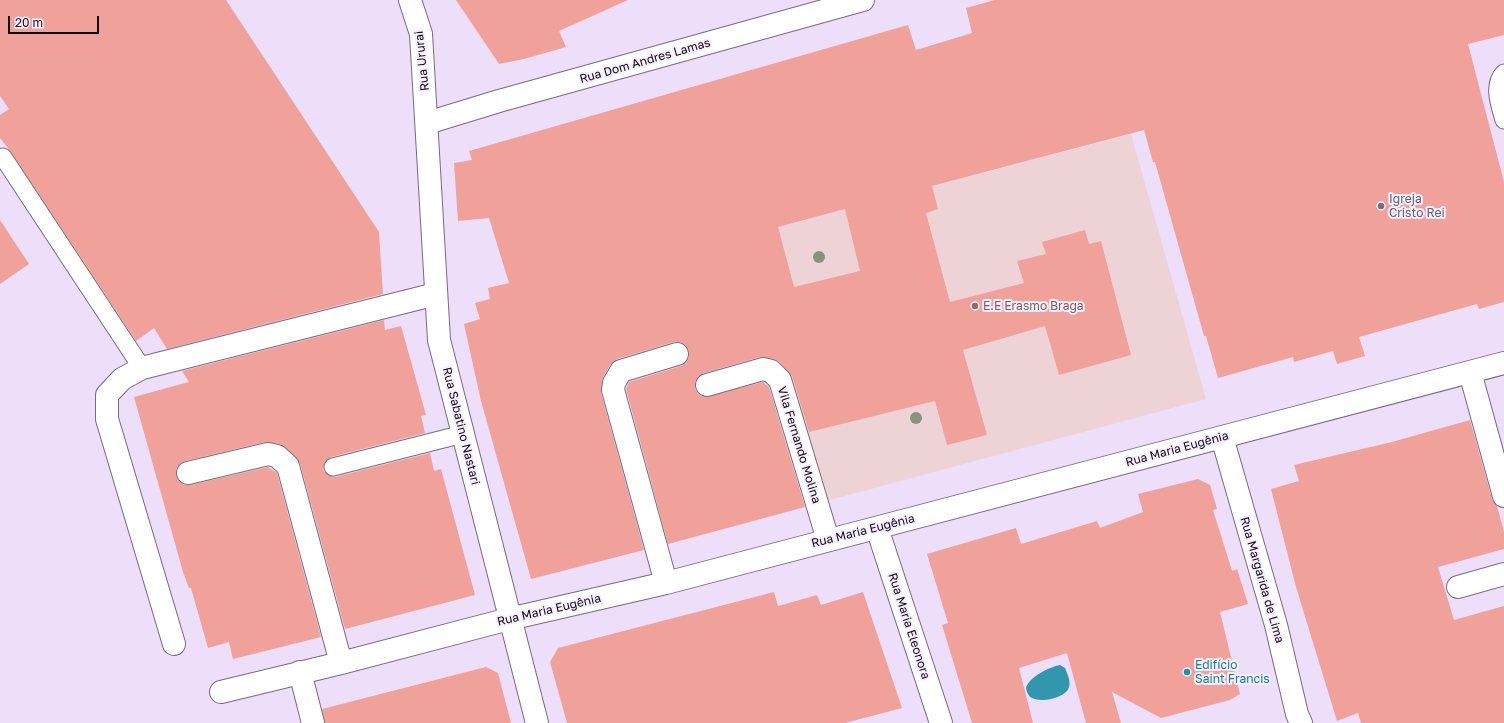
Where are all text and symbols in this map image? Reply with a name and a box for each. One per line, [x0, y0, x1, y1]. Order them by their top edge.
scale bar [10, 8, 101, 34]
text: 20 m [15, 15, 43, 30]
street label: Rua Ururai [412, 30, 432, 92]
street label: Rua Dom Andres Lamas [578, 35, 712, 87]
place label: Igreja Cristo Rei [1389, 192, 1445, 220]
marker: Igreja Cristo Rei [1376, 201, 1386, 211]
place label: E.E Erasmo Braga [983, 299, 1084, 313]
marker: E.E Erasmo Braga [970, 301, 980, 311]
street label: Rua Sabatino Nastari [439, 366, 483, 486]
street label: Vila Fernando Molina [774, 385, 824, 505]
street label: Rua Maria Eugênia [1124, 428, 1230, 470]
street label: Rua Maria Eugênia [810, 511, 916, 551]
street label: Rua Margarida de Lima [1237, 515, 1287, 645]
street label: Rua Maria Eleonora [885, 571, 933, 681]
street label: Rua Maria Eugênia [496, 591, 602, 629]
place label: Edifício Saint Francis [1195, 658, 1270, 686]
marker: Edifício Saint Francis [1182, 667, 1192, 677]

